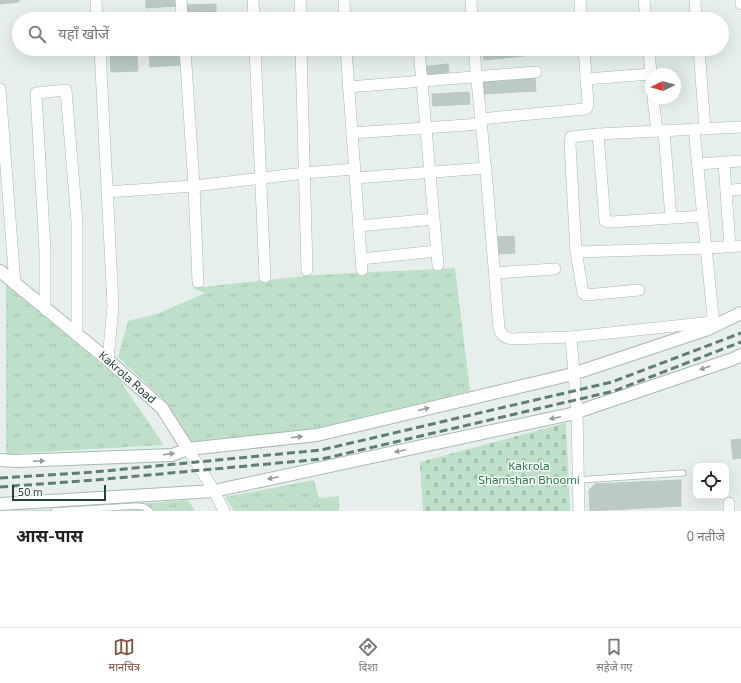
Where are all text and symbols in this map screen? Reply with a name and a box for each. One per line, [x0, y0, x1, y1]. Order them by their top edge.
search box [12, 12, 729, 56]
icon: search [26, 23, 48, 45]
text: यहाँ खोजें [58, 24, 109, 42]
north arrow [645, 68, 681, 104]
street label: Kakrola Road [97, 348, 160, 406]
one-way arrow [698, 366, 710, 372]
one-way arrow [418, 406, 430, 412]
one-way arrow [548, 415, 561, 421]
one-way arrow [291, 434, 303, 440]
one-way arrow [394, 448, 406, 454]
one-way arrow [163, 451, 175, 458]
one-way arrow [33, 457, 45, 464]
park label: Kakrola Shamshan Bhoomi [478, 458, 580, 486]
map controls [693, 463, 729, 499]
button: locate [693, 463, 729, 499]
one-way arrow [267, 476, 279, 482]
scale bar [12, 483, 106, 502]
text: 50 m [18, 485, 43, 498]
text: आस-पास [16, 525, 83, 545]
text: 0 नतीजे [687, 528, 725, 544]
tab: मानचित्र [109, 636, 140, 675]
tab: दिशा [357, 636, 379, 675]
tab: सहेजे गए [596, 636, 632, 675]

